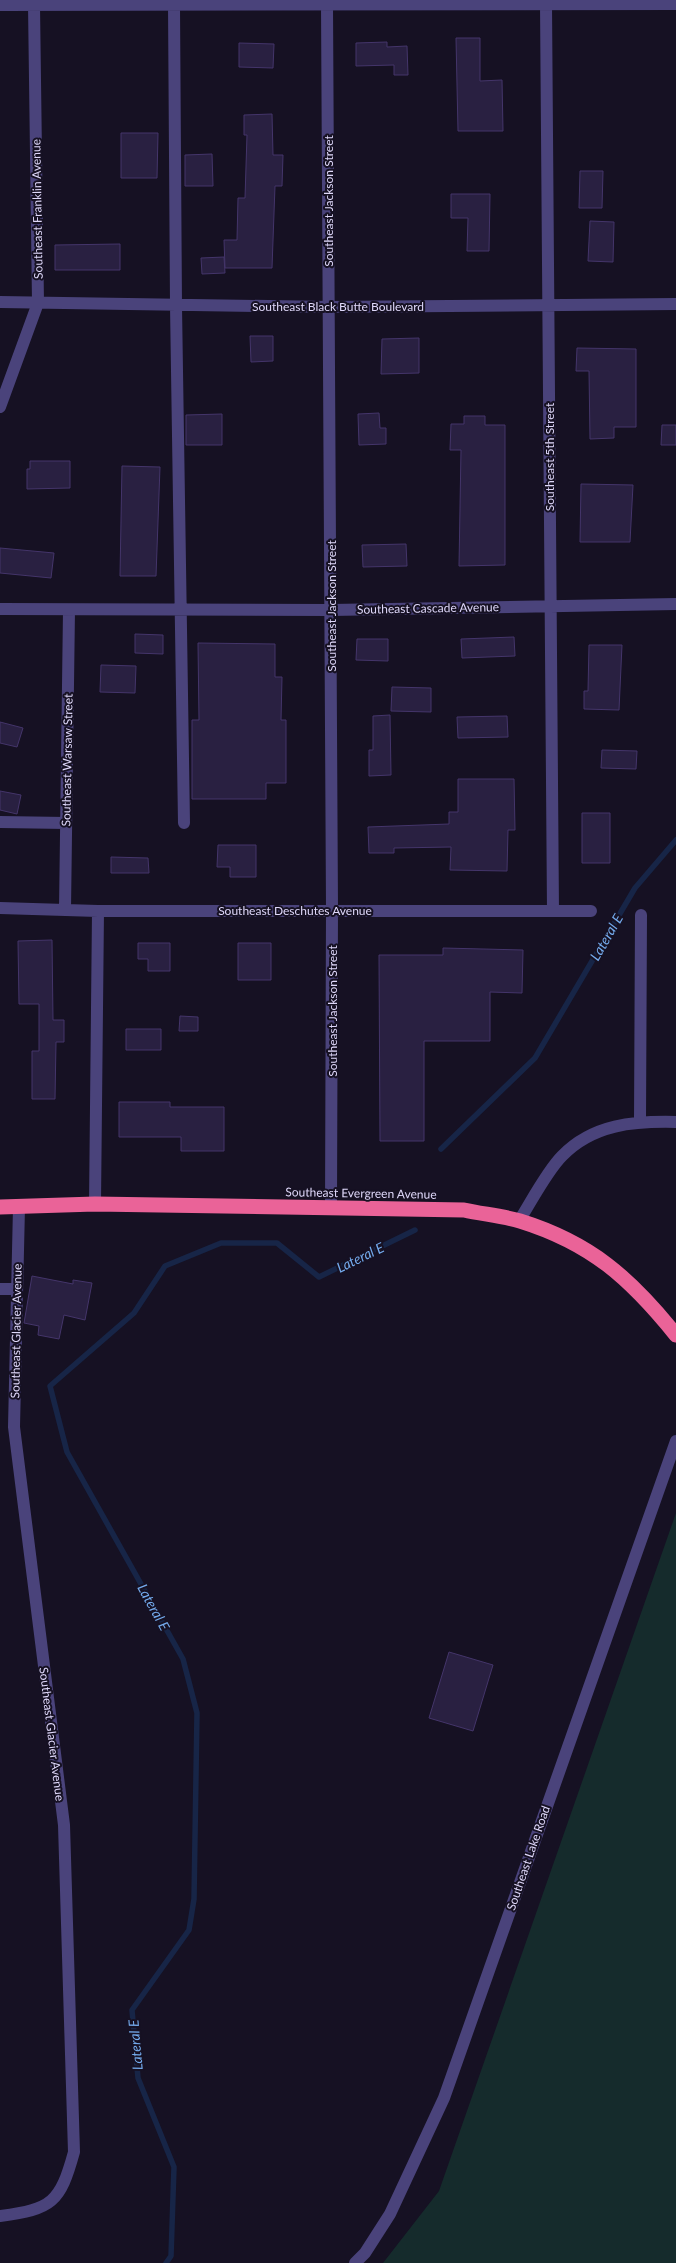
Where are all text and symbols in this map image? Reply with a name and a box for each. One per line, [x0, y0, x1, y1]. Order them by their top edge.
street label: Southeast Jackson Street [321, 135, 336, 267]
street label: Southeast Franklin Avenue [28, 139, 46, 279]
street label: Southeast Black Butte Boulevard [252, 299, 424, 314]
street label: Southeast 5th Street [542, 402, 557, 511]
street label: Southeast Jackson Street [324, 540, 339, 672]
street label: Southeast Cascade Avenue [357, 599, 499, 617]
street label: Southeast Warsaw Street [58, 693, 76, 826]
street label: Southeast Deschutes Avenue [218, 903, 372, 918]
water label: Lateral E [586, 910, 626, 963]
street label: Southeast Jackson Street [325, 945, 340, 1077]
street label: Southeast Evergreen Avenue [285, 1184, 437, 1202]
water label: Lateral E [334, 1238, 387, 1276]
street label: Southeast Glacier Avenue [7, 1263, 25, 1399]
water label: Lateral E [134, 1581, 174, 1634]
street label: Southeast Glacier Avenue [36, 1666, 68, 1802]
street label: Southeast Lake Road [503, 1804, 553, 1912]
water label: Lateral E [124, 2019, 146, 2071]

